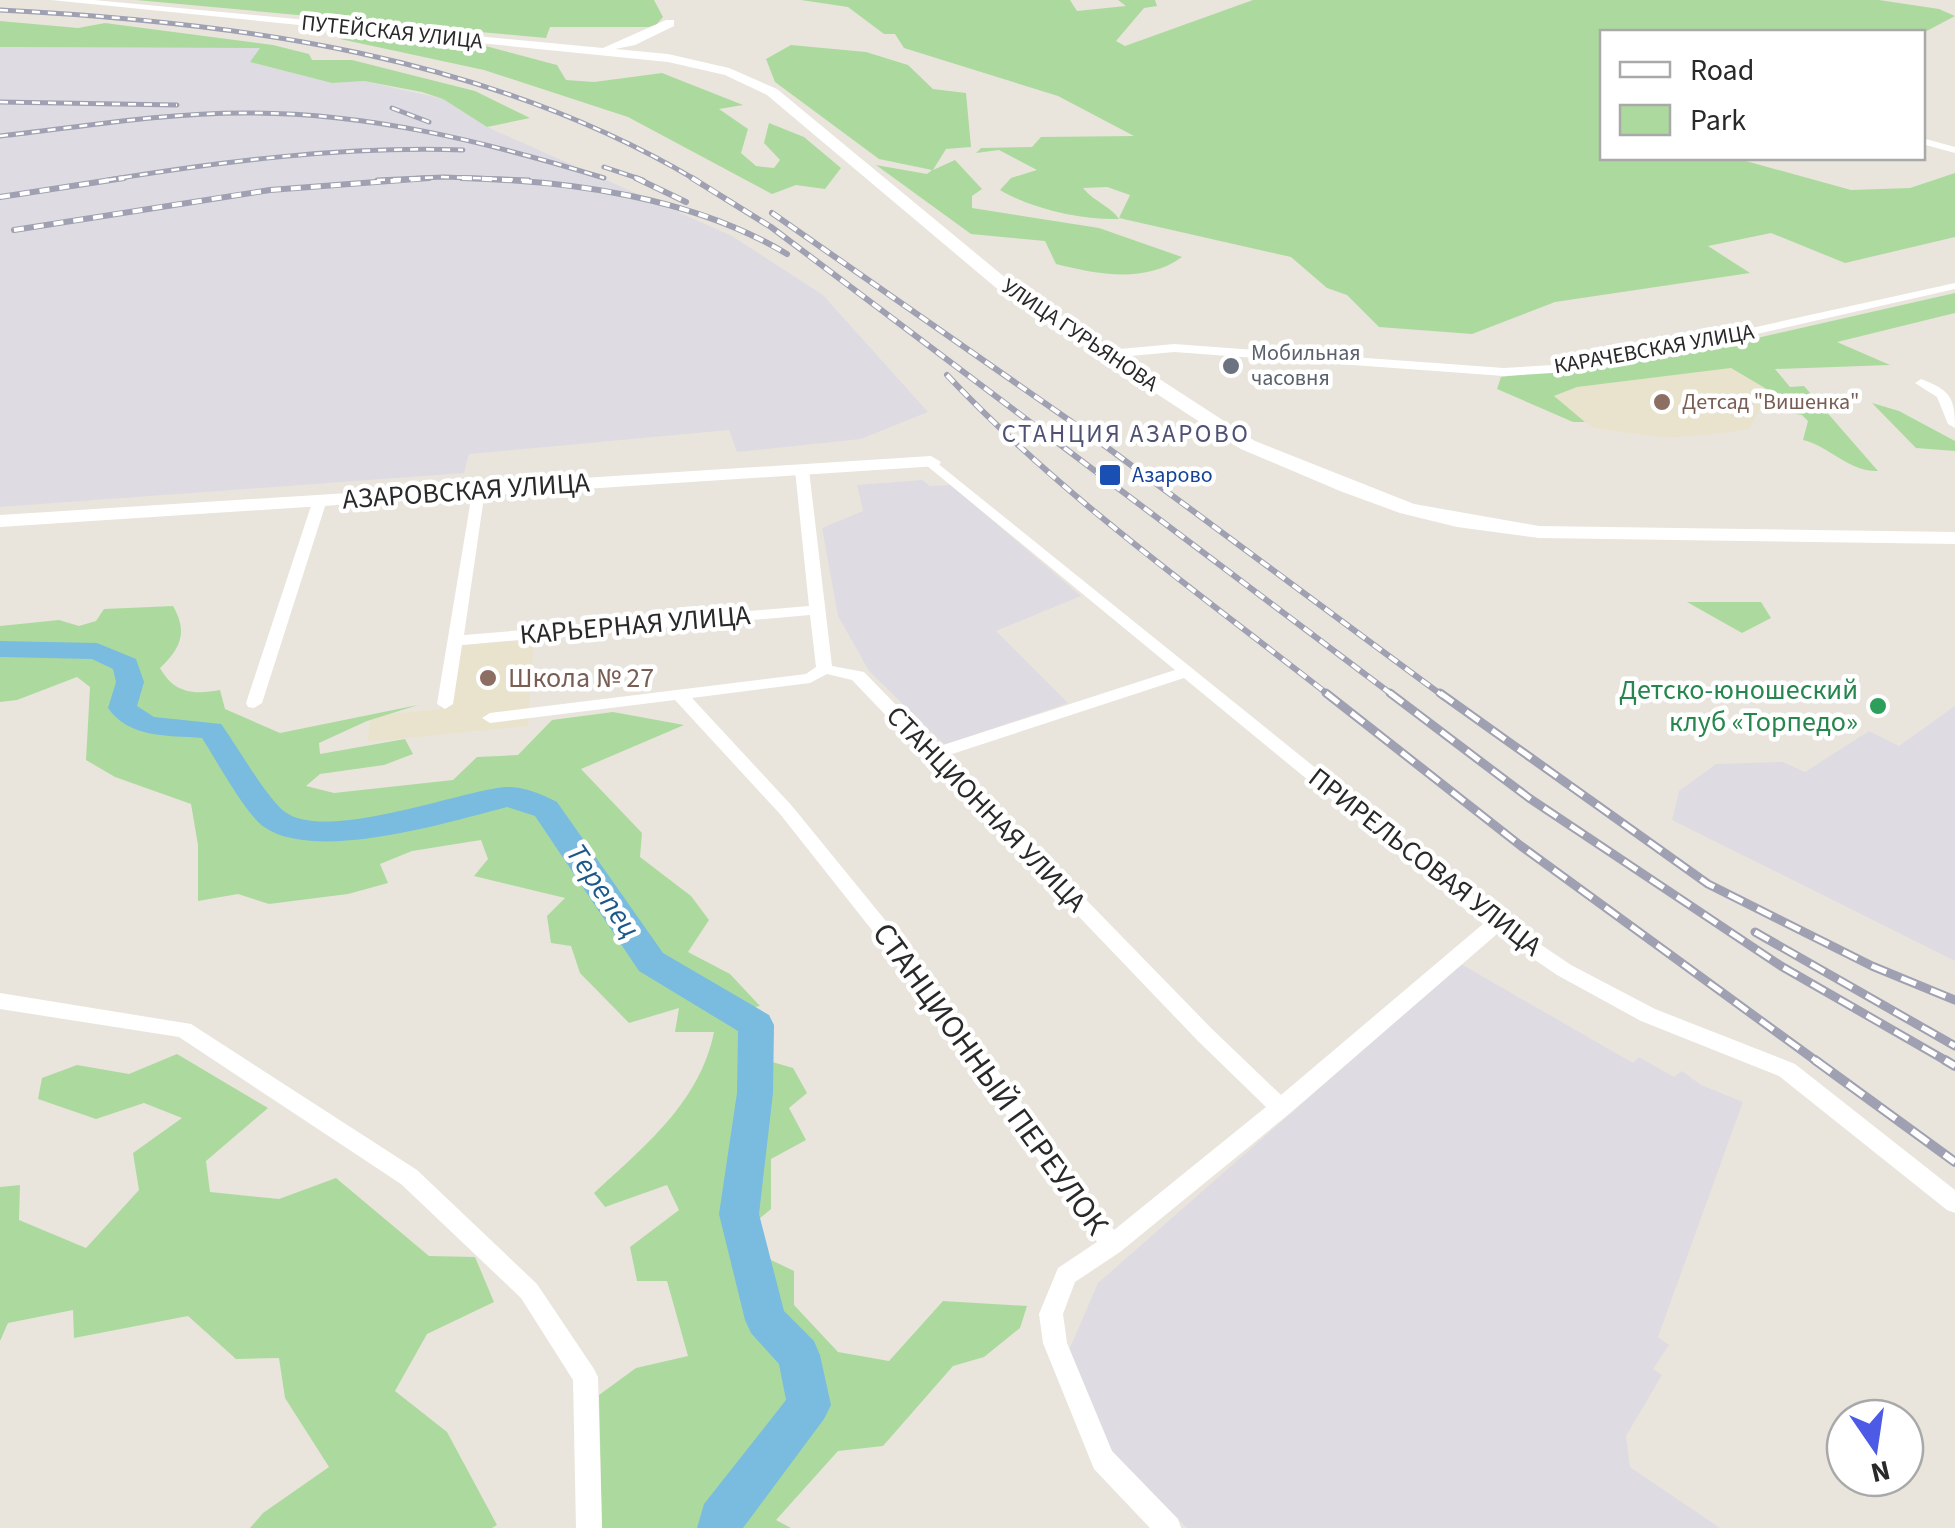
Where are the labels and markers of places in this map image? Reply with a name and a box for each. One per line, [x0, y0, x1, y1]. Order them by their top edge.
place label: Мобильная часовня [1251, 337, 1361, 394]
marker: Мобильная часовня [1220, 355, 1242, 377]
place label: Детсад "Вишенка" [1682, 386, 1859, 418]
marker: Детсад "Вишенка" [1651, 391, 1673, 413]
place label: Азарово [1132, 459, 1213, 491]
marker: Азарово [1097, 462, 1123, 488]
place label: Школа № 27 [508, 658, 654, 698]
marker: Школа № 27 [477, 667, 499, 689]
place label: Детско-юношеский клуб «Торпедо» [1619, 670, 1858, 742]
marker: Детско-юношеский клуб «Торпедо» [1867, 695, 1889, 717]

